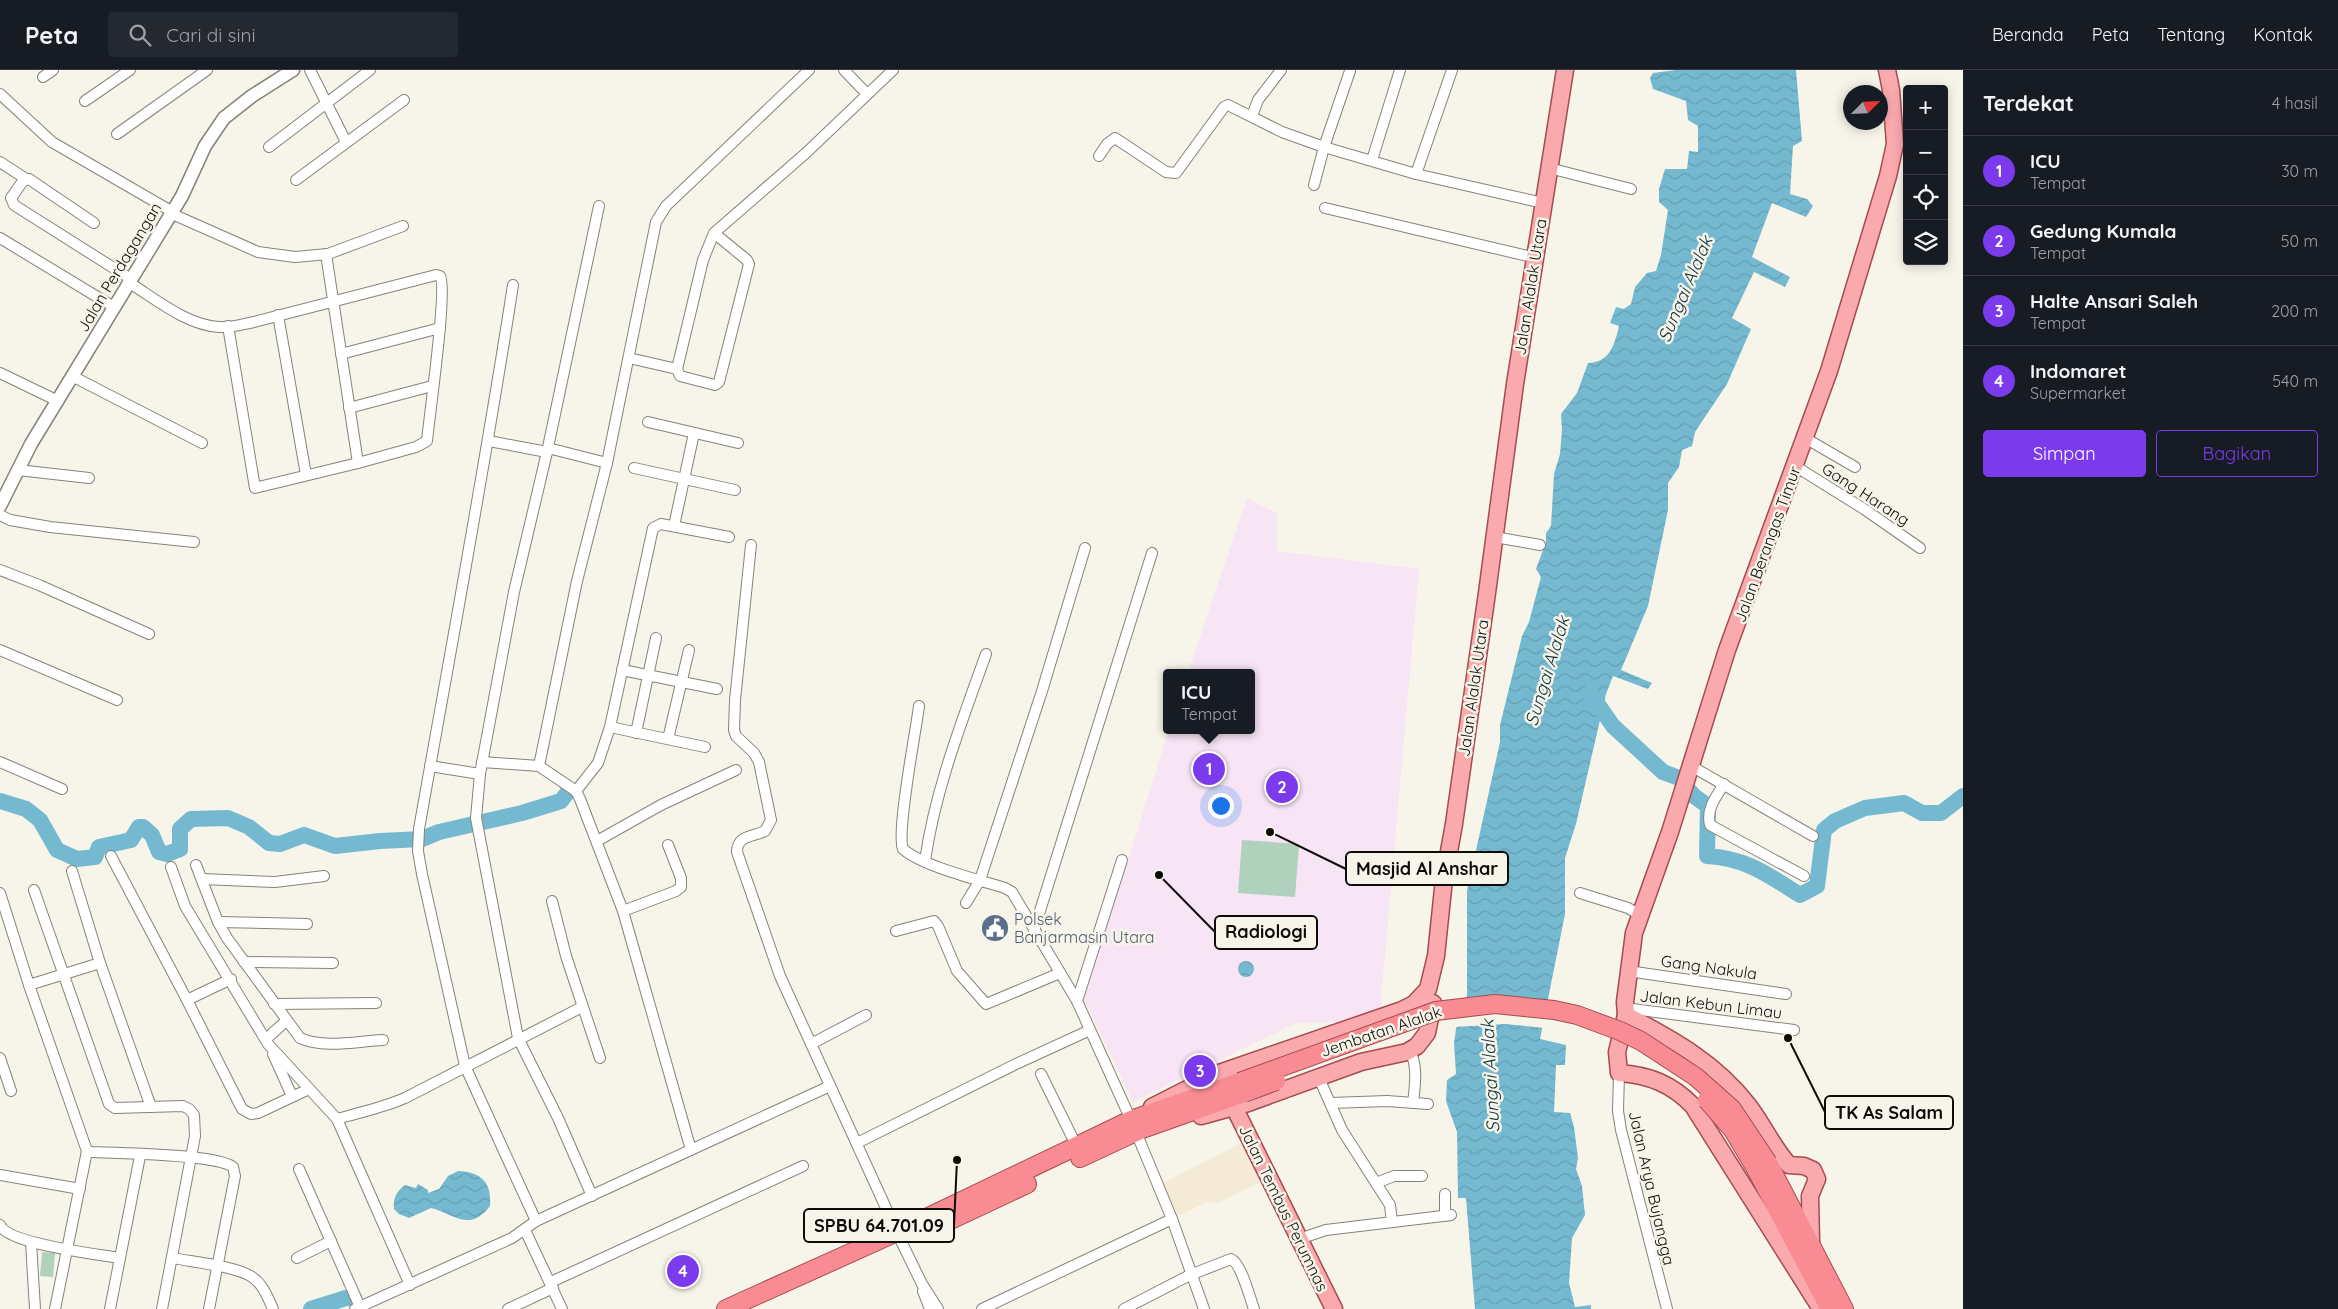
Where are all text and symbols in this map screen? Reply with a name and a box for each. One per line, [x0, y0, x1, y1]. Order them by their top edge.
search box [108, 12, 458, 57]
text: Peta [25, 20, 78, 50]
icon: search [126, 21, 154, 49]
text: Cari di sini [166, 23, 256, 47]
text: Beranda [1992, 23, 2064, 46]
text: Peta [2092, 23, 2129, 46]
text: Tentang [2157, 23, 2225, 46]
text: Kontak [2253, 23, 2313, 46]
north arrow [1843, 85, 1888, 130]
map controls [1903, 85, 1948, 265]
button: + [1903, 85, 1948, 130]
text: Terdekat [1983, 90, 2074, 116]
text: 4 hasil [2272, 93, 2318, 113]
button: − [1903, 130, 1948, 175]
text: ICU [2030, 149, 2061, 173]
text: 1 [1996, 161, 2002, 181]
text: 30 m [2281, 161, 2318, 181]
text: Tempat [2030, 173, 2086, 193]
button: locate [1903, 175, 1948, 220]
street label: Jalan Perdagangan [73, 199, 165, 335]
street label: Jalan Alalak Utara [1509, 217, 1551, 357]
text: Gedung Kumala [2030, 219, 2176, 243]
button: layers [1903, 220, 1948, 265]
water label: Sungai Alalak [1652, 231, 1718, 345]
text: 2 [1994, 231, 2004, 251]
text: 50 m [2281, 231, 2318, 251]
text: Tempat [2030, 243, 2086, 263]
text: Halte Ansari Saleh [2030, 289, 2198, 313]
text: 3 [1995, 301, 2003, 321]
text: 200 m [2271, 301, 2318, 321]
text: Tempat [2030, 313, 2086, 333]
text: Indomaret [2030, 359, 2127, 383]
text: 4 [1994, 371, 2004, 391]
text: 540 m [2272, 371, 2318, 391]
text: Supermarket [2030, 383, 2126, 403]
button: Simpan [1983, 430, 2146, 477]
button: Bagikan [2156, 430, 2318, 477]
street label: Gang Harang [1818, 458, 1914, 530]
street label: Jalan Berangas Timur [1729, 463, 1805, 625]
water label: Sungai Alalak [1519, 612, 1575, 728]
street label: Jalan Alalak Utara [1453, 618, 1493, 758]
popup [1163, 669, 1255, 734]
text: ICU [1181, 680, 1211, 704]
text: Tempat [1181, 704, 1237, 724]
pin: 1 [1193, 750, 1225, 788]
pin: 2 [1266, 768, 1298, 806]
your location [1208, 793, 1234, 819]
callout: Masjid Al Anshar [1346, 852, 1508, 885]
text: Masjid Al Anshar [1356, 857, 1498, 880]
place label: Polsek Banjarmasin Utara [1014, 909, 1155, 947]
public building icon: Polsek Banjarmasin Utara [980, 913, 1010, 943]
callout: Radiologi [1215, 916, 1317, 949]
text: Radiologi [1225, 920, 1307, 943]
street label: Gang Nakula [1660, 950, 1758, 984]
street label: Jalan Kebun Limau [1639, 985, 1783, 1023]
street label: Jembatan Alalak [1318, 1001, 1444, 1061]
water label: Sungai Alalak [1475, 1018, 1504, 1133]
pin: 3 [1184, 1052, 1216, 1090]
callout: TK As Salam [1825, 1096, 1953, 1129]
text: TK As Salam [1835, 1101, 1943, 1124]
street label: Jalan Arya Bujangga [1624, 1109, 1680, 1267]
street label: Jalan Tembus Perumnas [1235, 1122, 1333, 1294]
callout: SPBU 64.701.09 [804, 1209, 954, 1242]
text: SPBU 64.701.09 [814, 1214, 944, 1237]
pin: 4 [667, 1252, 699, 1290]

